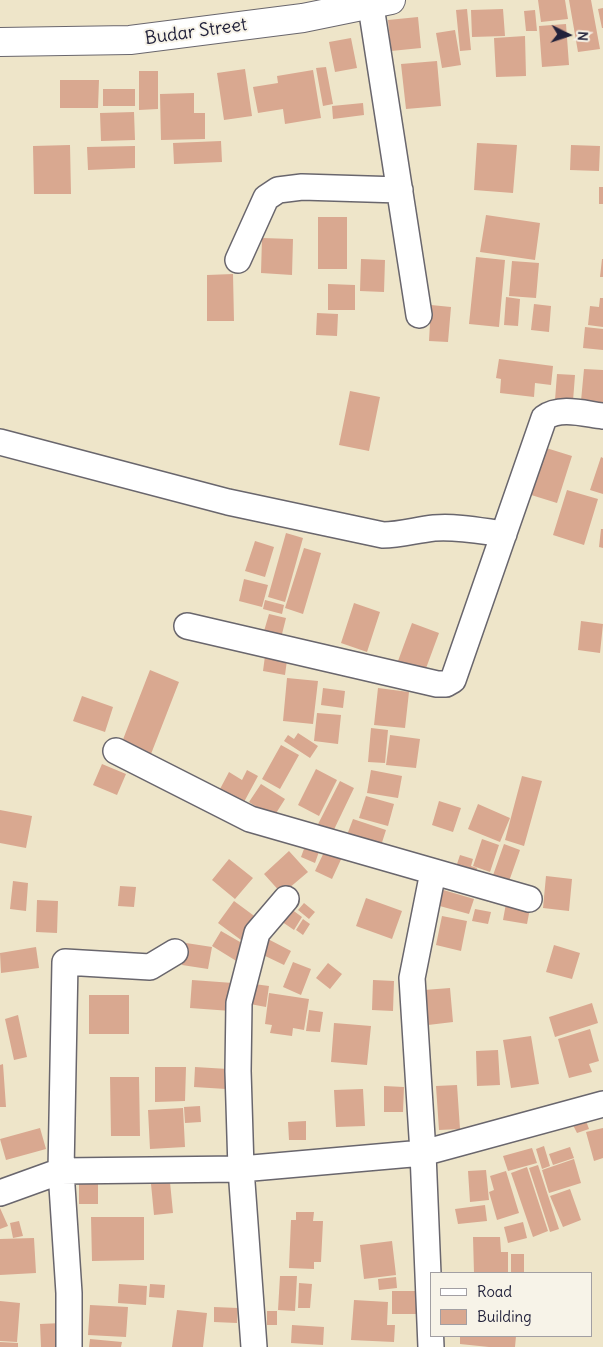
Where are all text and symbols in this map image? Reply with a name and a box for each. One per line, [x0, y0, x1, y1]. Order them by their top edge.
north arrow [543, 10, 593, 60]
street label: Budar Street [144, 14, 248, 50]
text: N [574, 31, 592, 42]
legend [430, 1272, 593, 1337]
text: Road [477, 1282, 512, 1301]
text: Building [477, 1307, 532, 1326]

